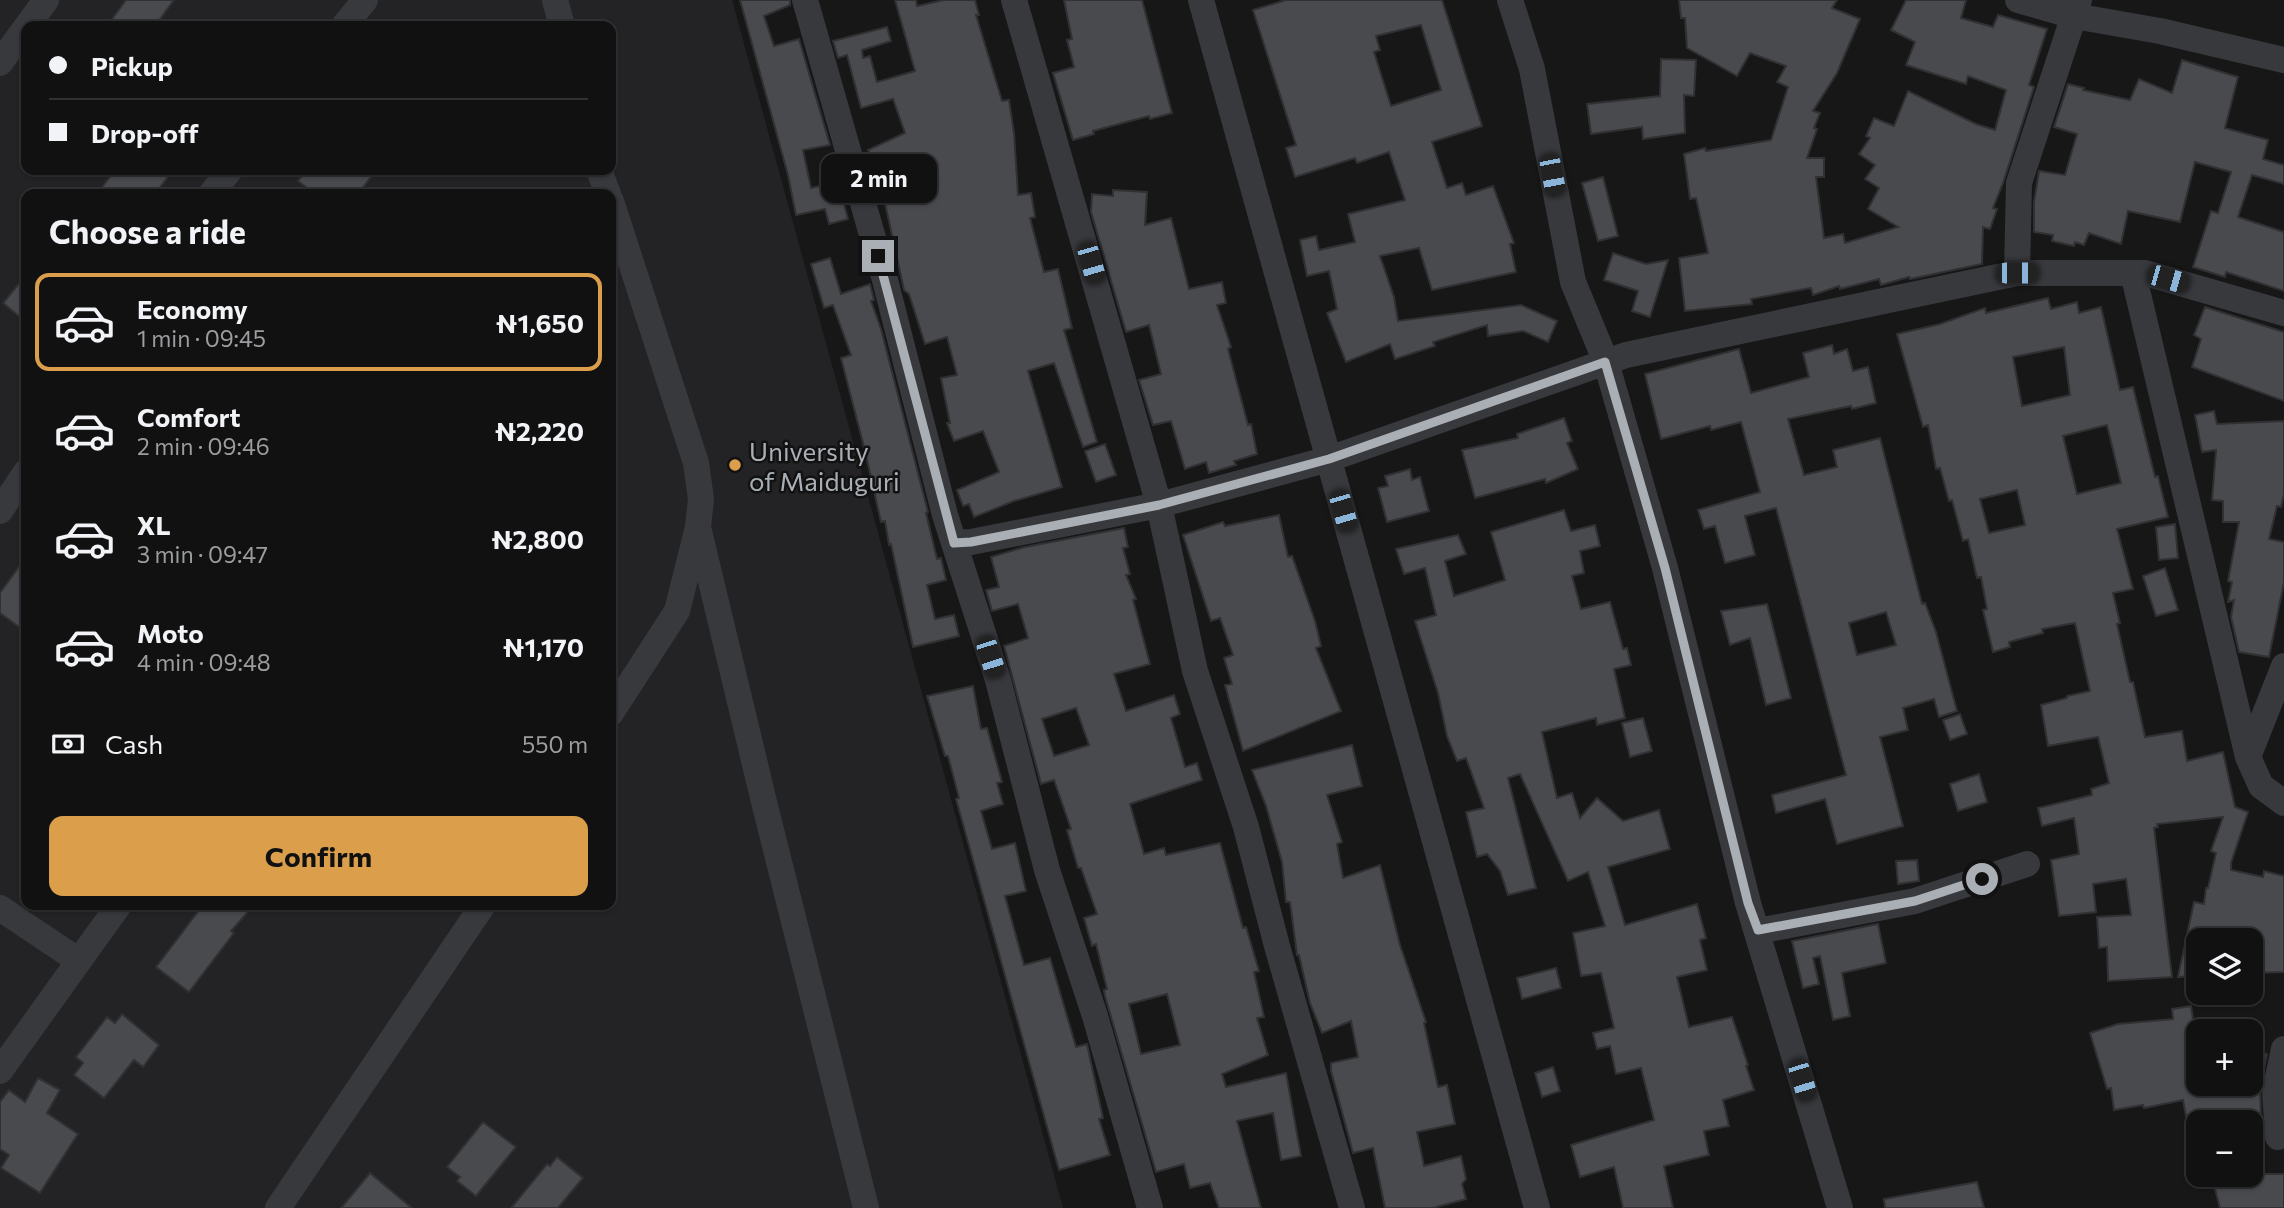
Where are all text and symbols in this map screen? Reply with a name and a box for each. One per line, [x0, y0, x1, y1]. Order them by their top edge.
text: Pickup [91, 50, 173, 81]
text: Drop-off [91, 117, 198, 148]
car [1538, 152, 1567, 198]
callout: 2 min [820, 154, 936, 204]
text: 2 min [850, 164, 908, 192]
text: Choose a ride [49, 211, 246, 251]
route end [862, 240, 894, 272]
car [1076, 240, 1107, 286]
car [1997, 263, 2039, 284]
car [2145, 263, 2192, 295]
icon: car [53, 291, 116, 354]
text: Economy [137, 293, 248, 324]
text: ₦1,650 [496, 307, 584, 338]
text: 1 min · 09:45 [137, 324, 266, 352]
icon: car [53, 399, 116, 462]
text: Comfort [137, 401, 240, 432]
text: ₦2,220 [495, 415, 584, 446]
text: 2 min · 09:46 [137, 432, 270, 460]
place label: University of Maiduguri [749, 435, 900, 496]
marker: University of Maiduguri [727, 457, 743, 473]
car [1328, 488, 1359, 534]
icon: car [53, 507, 116, 570]
text: XL [137, 509, 171, 540]
text: ₦2,800 [491, 523, 584, 554]
text: 3 min · 09:47 [137, 540, 268, 568]
icon: car [53, 615, 116, 678]
text: Moto [137, 617, 204, 648]
text: ₦1,170 [503, 631, 584, 662]
car [974, 634, 1007, 680]
text: 4 min · 09:48 [137, 648, 271, 676]
icon: cash [49, 725, 87, 763]
text: Cash [105, 728, 163, 759]
text: 550 m [522, 730, 588, 758]
button: Confirm [49, 816, 588, 896]
route start [1966, 863, 1998, 895]
map controls [2186, 928, 2263, 1187]
button: layers [2186, 928, 2263, 1005]
button: + [2186, 1019, 2263, 1096]
car [1786, 1057, 1819, 1103]
button: − [2186, 1110, 2263, 1187]

